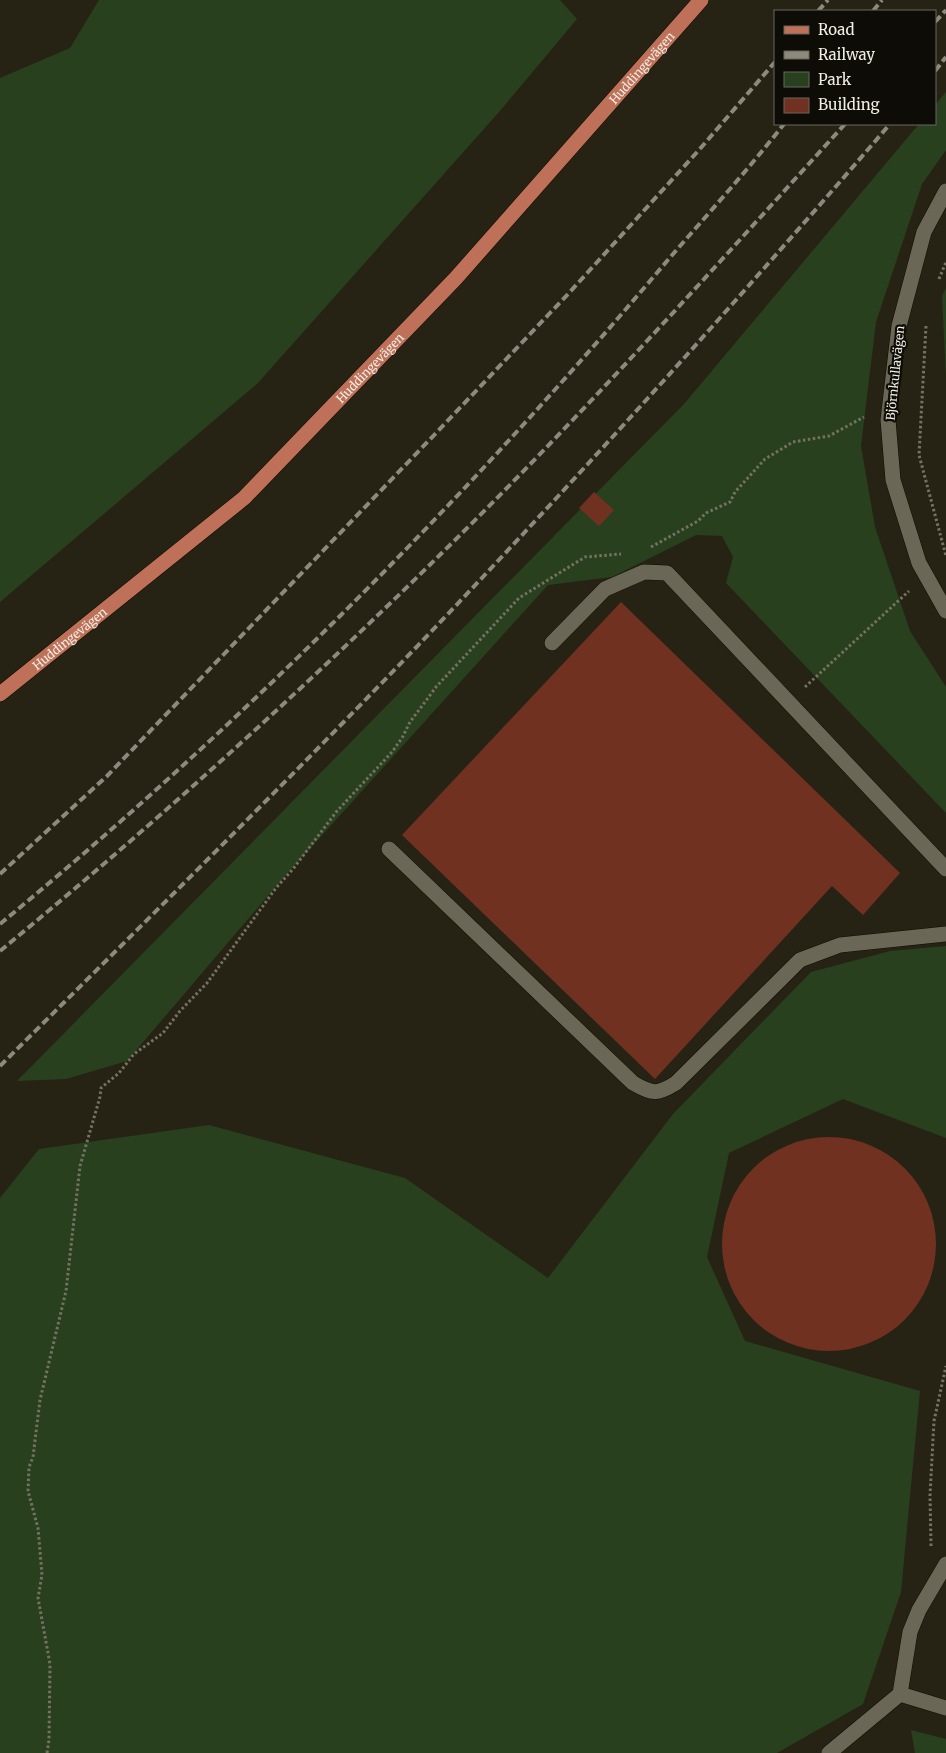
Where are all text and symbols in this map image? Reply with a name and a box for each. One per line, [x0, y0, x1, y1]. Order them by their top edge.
legend [774, 10, 936, 125]
text: Road [818, 20, 854, 39]
street label: Huddingevägen [606, 28, 677, 107]
text: Railway [818, 45, 875, 64]
text: Park [818, 70, 852, 89]
text: Building [818, 95, 880, 114]
street label: Björnkullavägen [883, 325, 907, 421]
street label: Huddingevägen [333, 330, 407, 406]
street label: Huddingevägen [29, 604, 110, 673]

